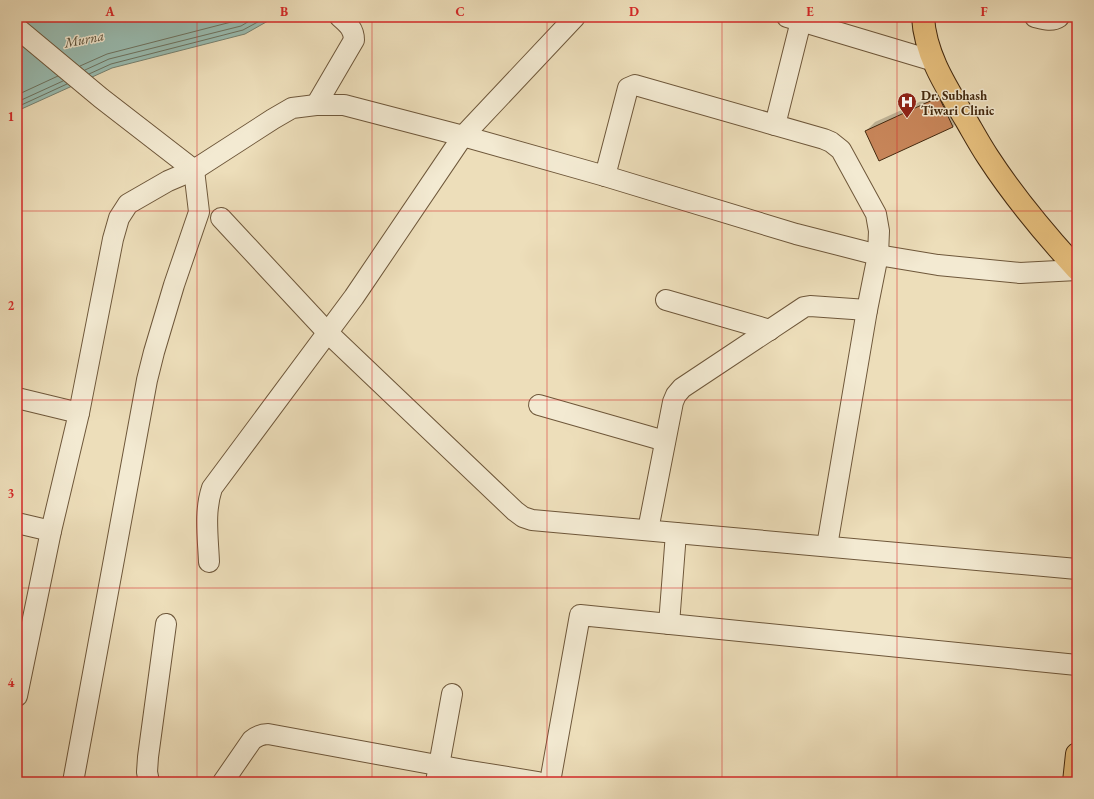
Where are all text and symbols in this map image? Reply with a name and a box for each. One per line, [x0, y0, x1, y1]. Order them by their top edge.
text: A [104, 3, 115, 20]
text: B [280, 3, 288, 20]
text: C [455, 3, 465, 20]
text: D [629, 3, 639, 20]
text: E [806, 3, 814, 20]
text: F [980, 3, 988, 20]
water label: Murna [61, 26, 106, 52]
place label: Dr. Subhash Tiwari Clinic [921, 87, 995, 119]
hospital icon: Dr. Subhash Tiwari Clinic [896, 91, 918, 119]
text: 1 [8, 108, 15, 125]
text: 2 [8, 297, 15, 314]
text: 3 [8, 485, 15, 502]
text: 4 [8, 674, 15, 691]

